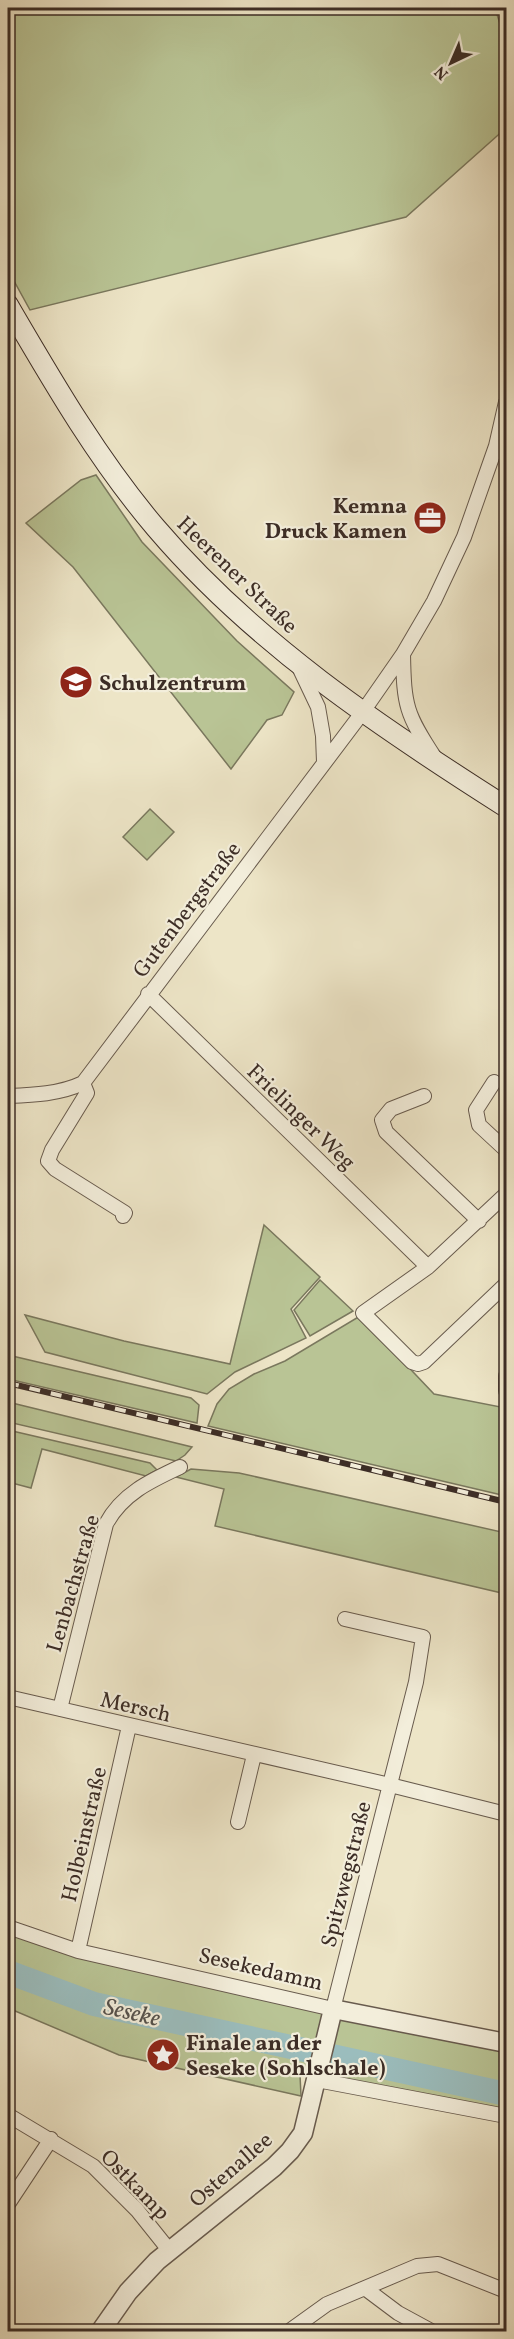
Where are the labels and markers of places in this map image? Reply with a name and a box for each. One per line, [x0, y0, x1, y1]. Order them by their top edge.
place label: Kemna Druck Kamen [265, 492, 407, 548]
office icon: Kemna Druck Kamen [412, 500, 448, 536]
school or university icon: Schulzentrum [58, 664, 94, 700]
place label: Schulzentrum [99, 669, 246, 700]
place label: Finale an der Seseke (Sohlschale) [186, 2029, 386, 2085]
place icon: Finale an der Seseke (Sohlschale) [145, 2037, 181, 2073]

